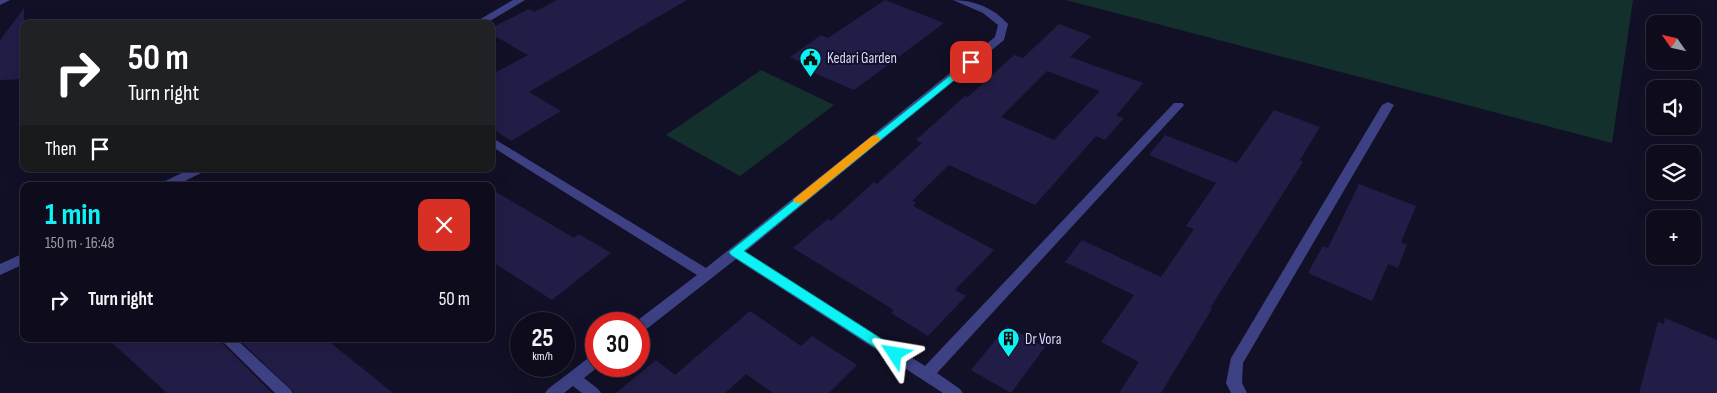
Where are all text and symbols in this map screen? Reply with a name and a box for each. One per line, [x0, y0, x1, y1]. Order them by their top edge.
north arrow [1646, 15, 1701, 70]
map controls [1646, 15, 1701, 265]
text: 50 m [128, 37, 189, 80]
icon: right [45, 40, 110, 105]
pin [950, 41, 992, 83]
public building icon: Kedari Garden [799, 46, 823, 77]
icon: arrive [957, 48, 985, 76]
place label: Kedari Garden [827, 49, 897, 68]
text: Turn right [128, 80, 199, 107]
button: sound [1646, 80, 1701, 135]
icon: arrive [86, 135, 114, 163]
text: Then [45, 138, 76, 161]
button: layers [1646, 145, 1701, 200]
text: 1 min [45, 197, 101, 233]
button: close [418, 199, 470, 251]
button: + [1646, 210, 1701, 265]
text: 150 m · 16:48 [45, 234, 115, 253]
icon: right [45, 286, 73, 314]
text: Turn right [88, 288, 153, 311]
text: 50 m [439, 288, 470, 311]
speed limit sign: 30 [585, 312, 650, 377]
text: 25 [532, 323, 553, 354]
position arrow [868, 327, 920, 379]
building icon: Dr Vora [997, 327, 1021, 358]
place label: Dr Vora [1025, 330, 1062, 349]
text: km/h [532, 349, 553, 364]

